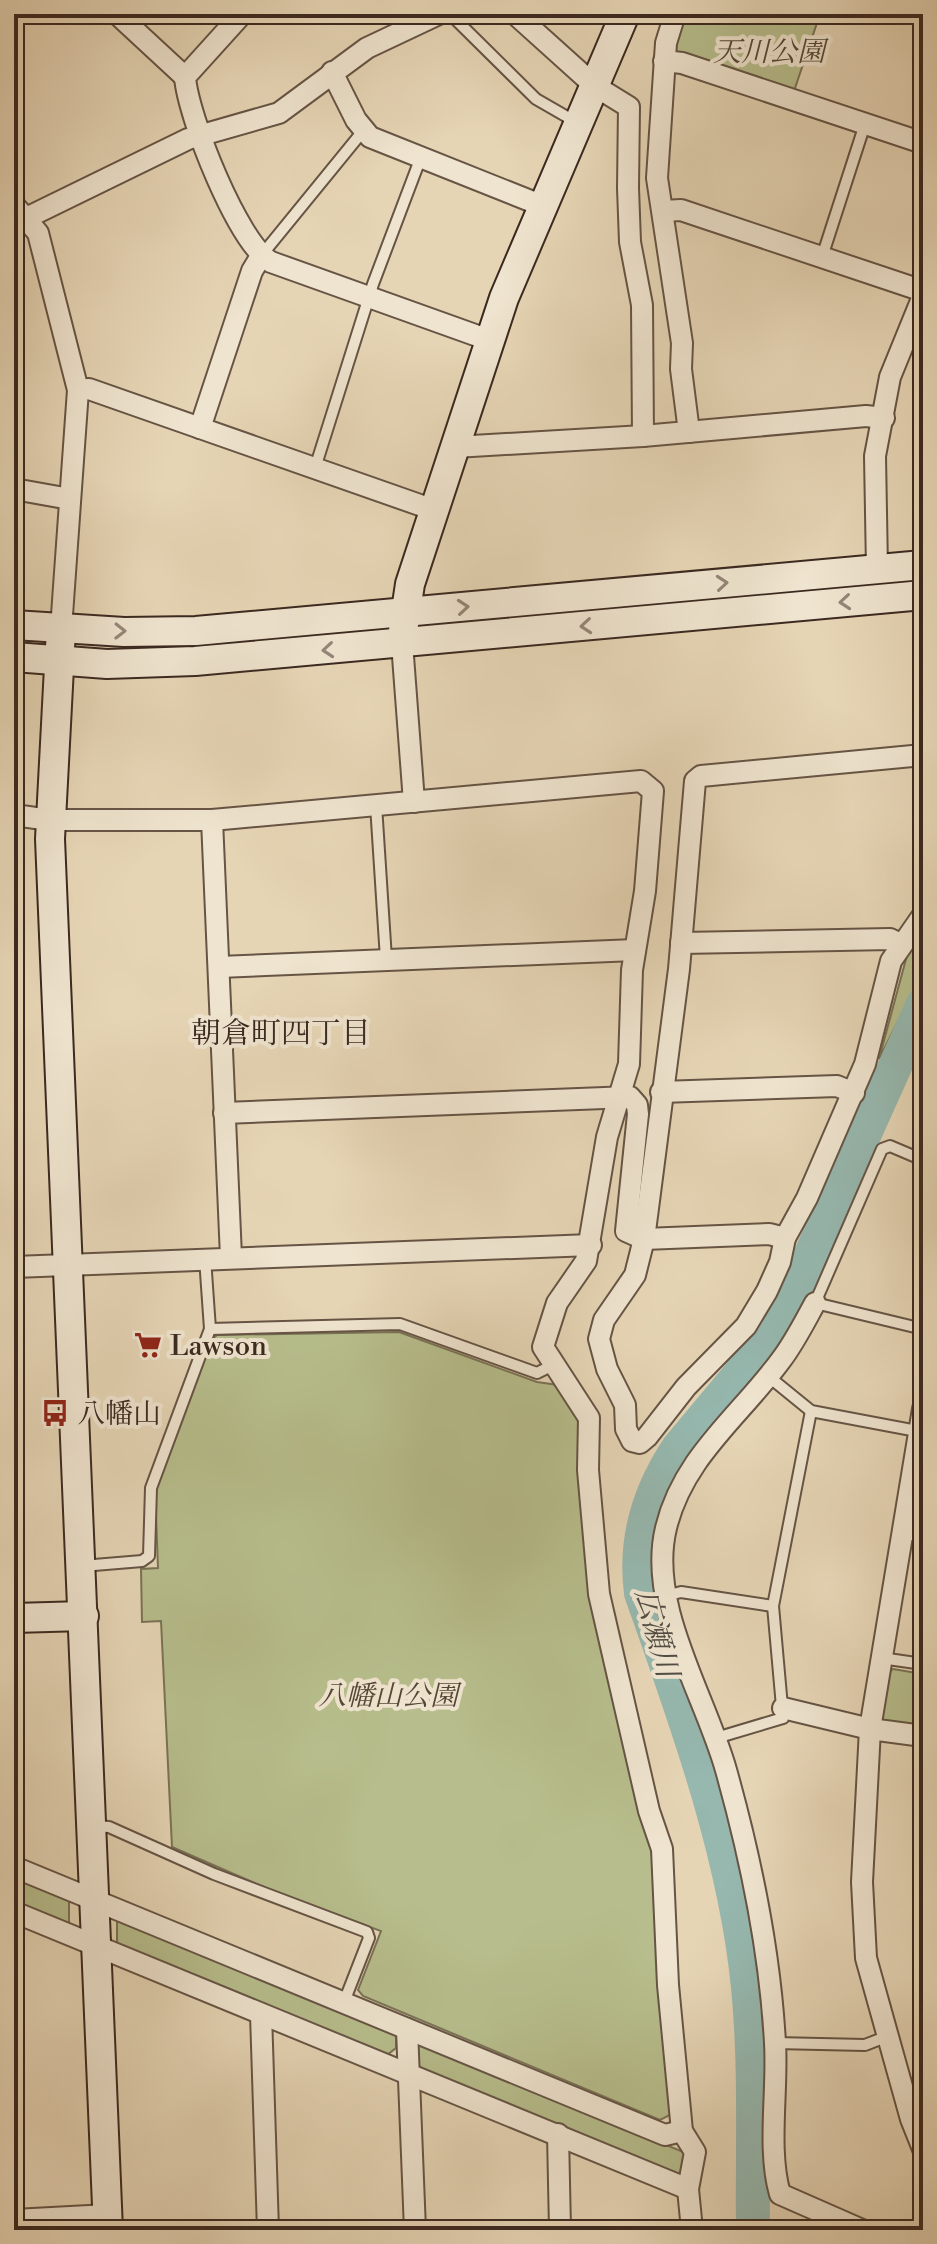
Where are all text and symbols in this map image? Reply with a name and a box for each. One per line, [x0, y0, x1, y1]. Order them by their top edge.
park label: 天川公園 [713, 35, 829, 70]
one-way arrow [715, 575, 728, 592]
one-way arrow [838, 593, 851, 610]
one-way arrow [457, 599, 470, 616]
one-way arrow [580, 617, 593, 634]
one-way arrow [114, 623, 127, 640]
one-way arrow [321, 642, 334, 659]
district label: 朝倉町四丁目 [191, 1015, 371, 1053]
place label: Lawson [170, 1329, 267, 1364]
supermarket icon: Lawson [133, 1330, 163, 1360]
place label: 八幡山 [77, 1397, 161, 1432]
bus stop icon: 八幡山 [40, 1398, 70, 1428]
water label: 広瀬川 [626, 1585, 687, 1685]
park label: 八幡山公園 [318, 1679, 462, 1714]

